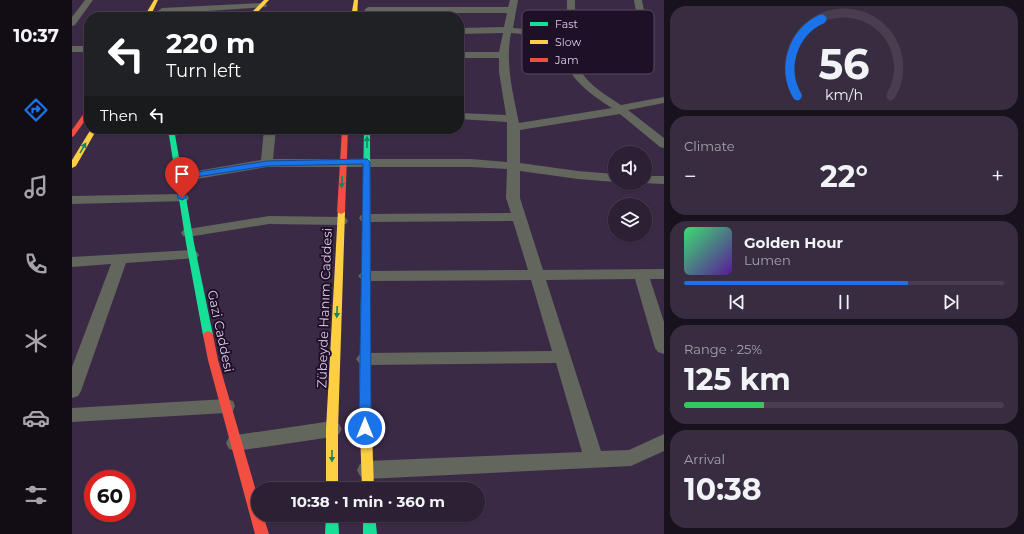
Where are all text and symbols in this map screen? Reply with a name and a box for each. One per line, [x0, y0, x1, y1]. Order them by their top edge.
legend [522, 10, 654, 74]
text: Fast [555, 17, 579, 31]
text: 10:37 [13, 25, 59, 47]
text: 220 m [166, 26, 255, 60]
icon: left [100, 28, 152, 80]
text: Slow [555, 35, 581, 49]
text: 56 [818, 39, 870, 89]
text: Jam [554, 53, 579, 67]
text: Turn left [166, 60, 241, 82]
text: km/h [825, 86, 863, 104]
icon: directions [22, 96, 50, 124]
icon: left [146, 104, 168, 126]
text: Then [100, 106, 138, 125]
one-way arrow [364, 135, 370, 148]
text: Climate [684, 138, 735, 154]
one-way arrow [79, 143, 87, 153]
map controls [608, 146, 652, 242]
button: sound [608, 146, 652, 190]
pin [165, 157, 199, 198]
text: 22° [820, 158, 868, 195]
icon: arrive [171, 163, 193, 185]
text: − [684, 163, 697, 190]
text: + [991, 163, 1004, 190]
icon: music [22, 173, 50, 201]
one-way arrow [339, 176, 345, 189]
button: layers [608, 198, 652, 242]
street label: Zübeyde Hanım Caddesi [313, 228, 335, 388]
text: Golden Hour [744, 233, 843, 252]
icon: phone [22, 250, 50, 278]
text: Lumen [744, 252, 791, 268]
street label: Gazi Caddesi [205, 289, 237, 373]
icon: previous [726, 291, 748, 313]
icon: pause [833, 291, 855, 313]
icon: next [940, 291, 962, 313]
one-way arrow [333, 306, 340, 318]
icon: climate [22, 327, 50, 355]
text: Range · 25% [684, 341, 762, 357]
text: 125 km [684, 361, 791, 398]
icon: car [22, 404, 50, 432]
position arrow [344, 407, 386, 449]
one-way arrow [329, 450, 335, 463]
text: Arrival [684, 451, 725, 467]
speed limit sign: 60 [84, 470, 136, 522]
text: 10:38 [684, 471, 762, 508]
icon: filters [22, 481, 50, 509]
text: 10:38 · 1 min · 360 m [291, 492, 445, 511]

